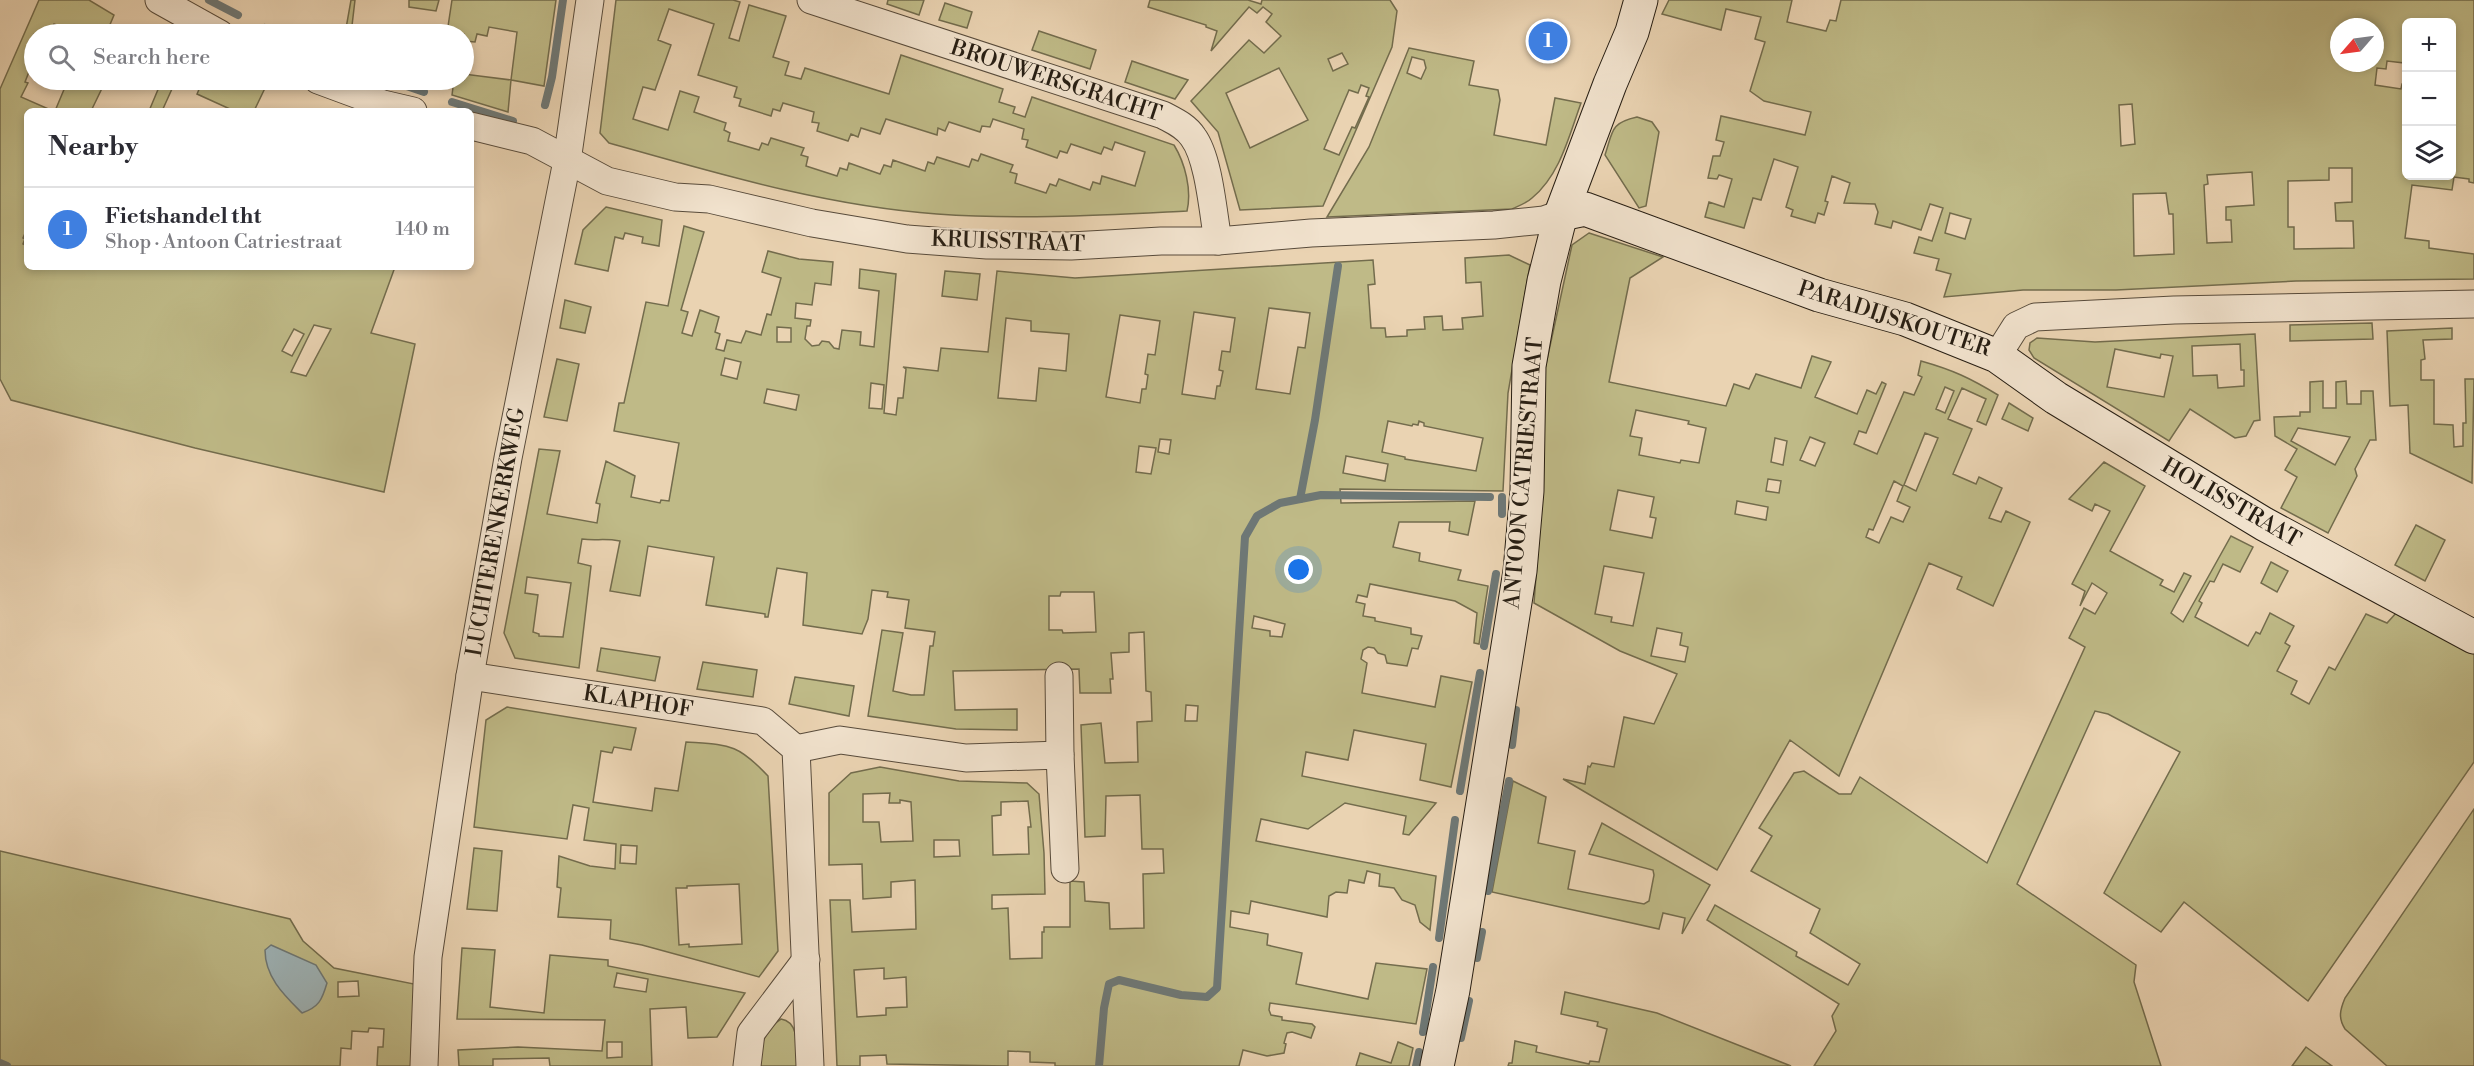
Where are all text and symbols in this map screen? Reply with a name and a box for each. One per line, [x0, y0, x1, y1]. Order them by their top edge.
pin: 1 [1528, 18, 1568, 63]
north arrow [2330, 18, 2384, 72]
map controls [2402, 18, 2456, 180]
button: + [2402, 18, 2456, 72]
search box [24, 24, 474, 90]
street label: BROUWERSGRACHT [946, 34, 1165, 128]
icon: search [45, 41, 78, 74]
text: Search here [93, 44, 210, 71]
button: − [2402, 72, 2456, 126]
button: layers [2402, 126, 2456, 180]
text: Nearby [48, 131, 138, 163]
text: Fietshandel tht [105, 203, 261, 230]
text: 1 [63, 217, 72, 242]
text: 140 m [395, 217, 450, 242]
street label: KRUISSTRAAT [930, 226, 1086, 258]
text: Shop · Antoon Catriestraat [105, 230, 342, 255]
street label: PARADIJSKOUTER [1794, 275, 1994, 363]
street label: ANTOON CATRIESTRAAT [1499, 336, 1549, 611]
street label: LUCHTERENKERKWEG [461, 405, 531, 659]
street label: HOLISSTRAAT [2156, 452, 2306, 554]
your location [1284, 555, 1313, 584]
street label: KLAPHOF [581, 680, 695, 724]

